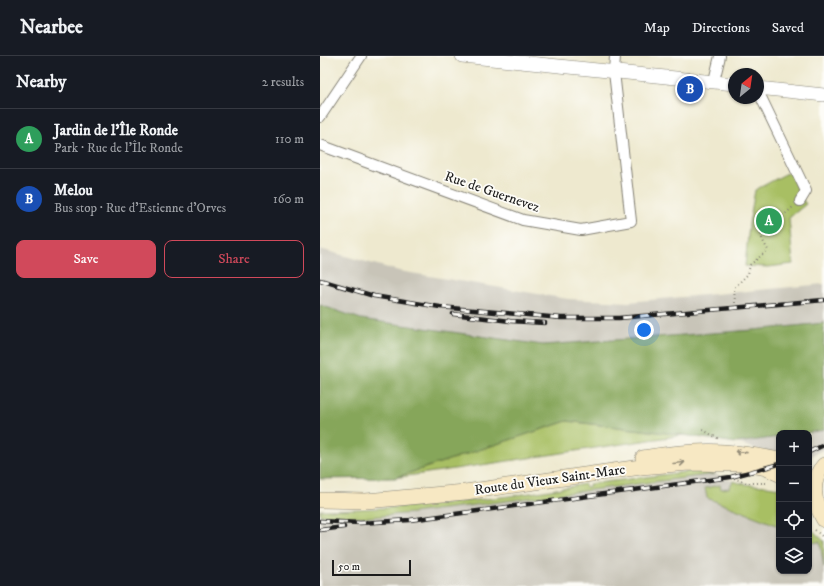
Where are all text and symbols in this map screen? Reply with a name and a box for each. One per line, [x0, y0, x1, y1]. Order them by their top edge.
text: Nearbee [20, 16, 83, 39]
text: Map [644, 19, 670, 37]
text: Directions [692, 19, 750, 37]
text: Saved [772, 19, 804, 37]
north arrow [728, 68, 764, 104]
text: Nearby [16, 71, 66, 93]
text: 2 results [262, 74, 304, 90]
pin: B [677, 74, 703, 104]
text: Jardin de l'Île Ronde [54, 121, 178, 140]
text: A [25, 131, 33, 147]
text: 110 m [275, 131, 304, 147]
text: Park · Rue de l'Île Ronde [54, 140, 183, 156]
street label: Rue de Guernevez [442, 167, 542, 217]
text: Melou [54, 181, 93, 200]
text: B [25, 191, 33, 207]
text: 160 m [273, 191, 304, 207]
text: Bus stop · Rue d'Estienne d'Orves [54, 200, 226, 216]
pin: A [756, 206, 782, 236]
button: Save [16, 240, 156, 278]
button: Share [164, 240, 304, 278]
your location [634, 320, 654, 340]
map controls [776, 430, 812, 574]
button: + [776, 430, 812, 466]
one-way arrow [735, 448, 748, 456]
one-way arrow [672, 460, 685, 467]
street label: Route du Vieux Saint-Marc [474, 461, 626, 499]
button: − [776, 466, 812, 502]
button: locate [776, 502, 812, 538]
button: layers [776, 538, 812, 574]
scale bar [332, 558, 411, 577]
text: 50 m [338, 560, 360, 574]

